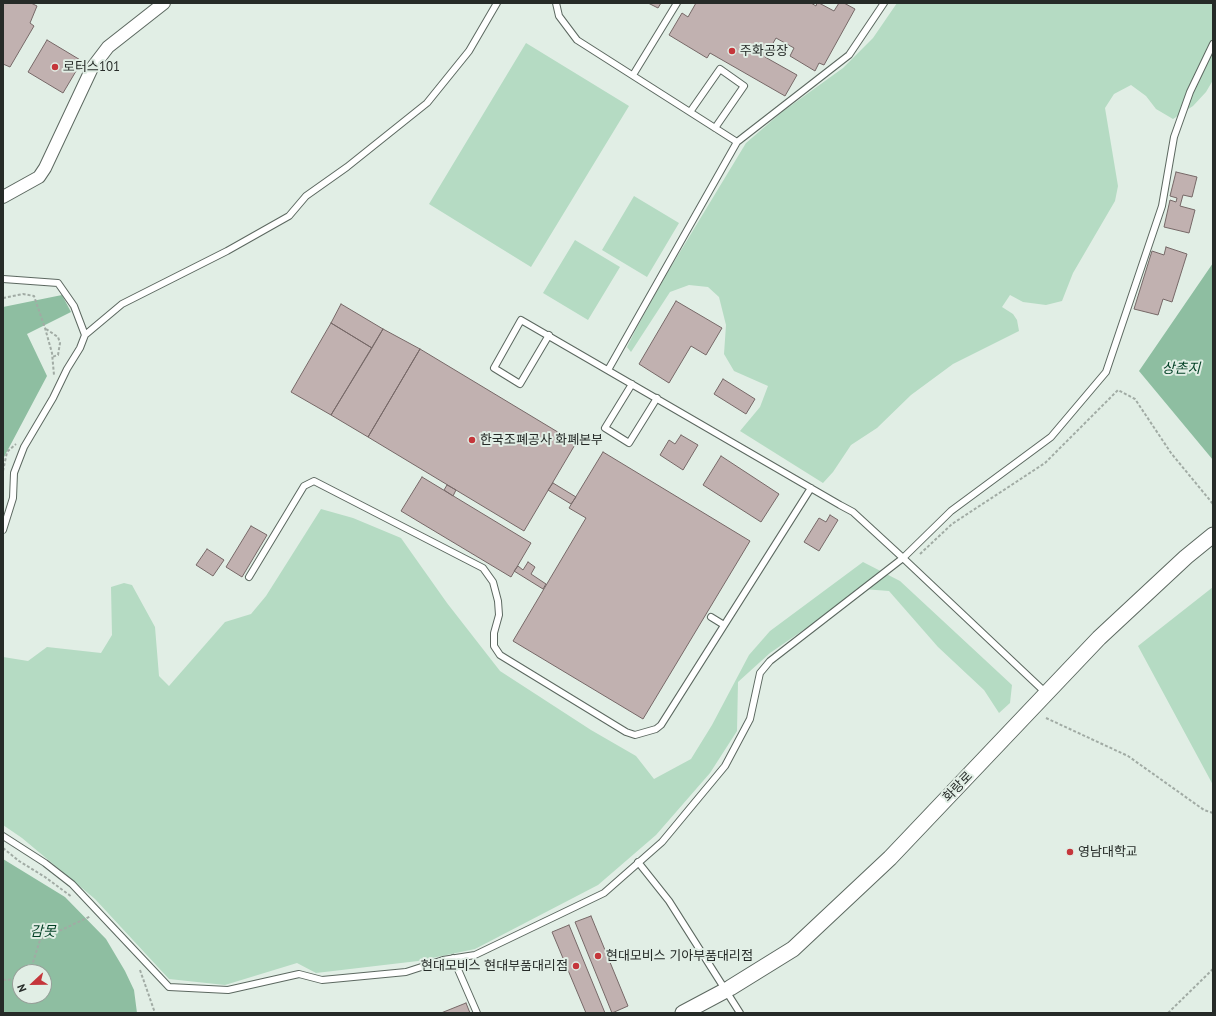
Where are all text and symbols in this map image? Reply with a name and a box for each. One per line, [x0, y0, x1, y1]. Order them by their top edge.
place label: 주화공장 [740, 43, 788, 59]
marker: 주화공장 [727, 46, 737, 56]
place label: 로터스101 [63, 59, 120, 75]
marker: 로터스101 [50, 62, 60, 72]
water label: 상촌지 [1162, 361, 1200, 377]
place label: 한국조폐공사 화폐본부 [480, 432, 603, 448]
marker: 한국조폐공사 화폐본부 [467, 435, 477, 445]
street label: 화랑로 [940, 769, 976, 805]
place label: 영남대학교 [1078, 844, 1138, 860]
marker: 영남대학교 [1065, 847, 1075, 857]
water label: 감못 [30, 924, 56, 940]
place label: 현대모비스 기아부품대리점 [606, 948, 753, 964]
marker: 현대모비스 기아부품대리점 [593, 951, 603, 961]
place label: 현대모비스 현대부품대리점 [421, 958, 568, 974]
marker: 현대모비스 현대부품대리점 [571, 961, 581, 971]
north arrow [12, 964, 52, 1004]
text: N [14, 982, 30, 994]

